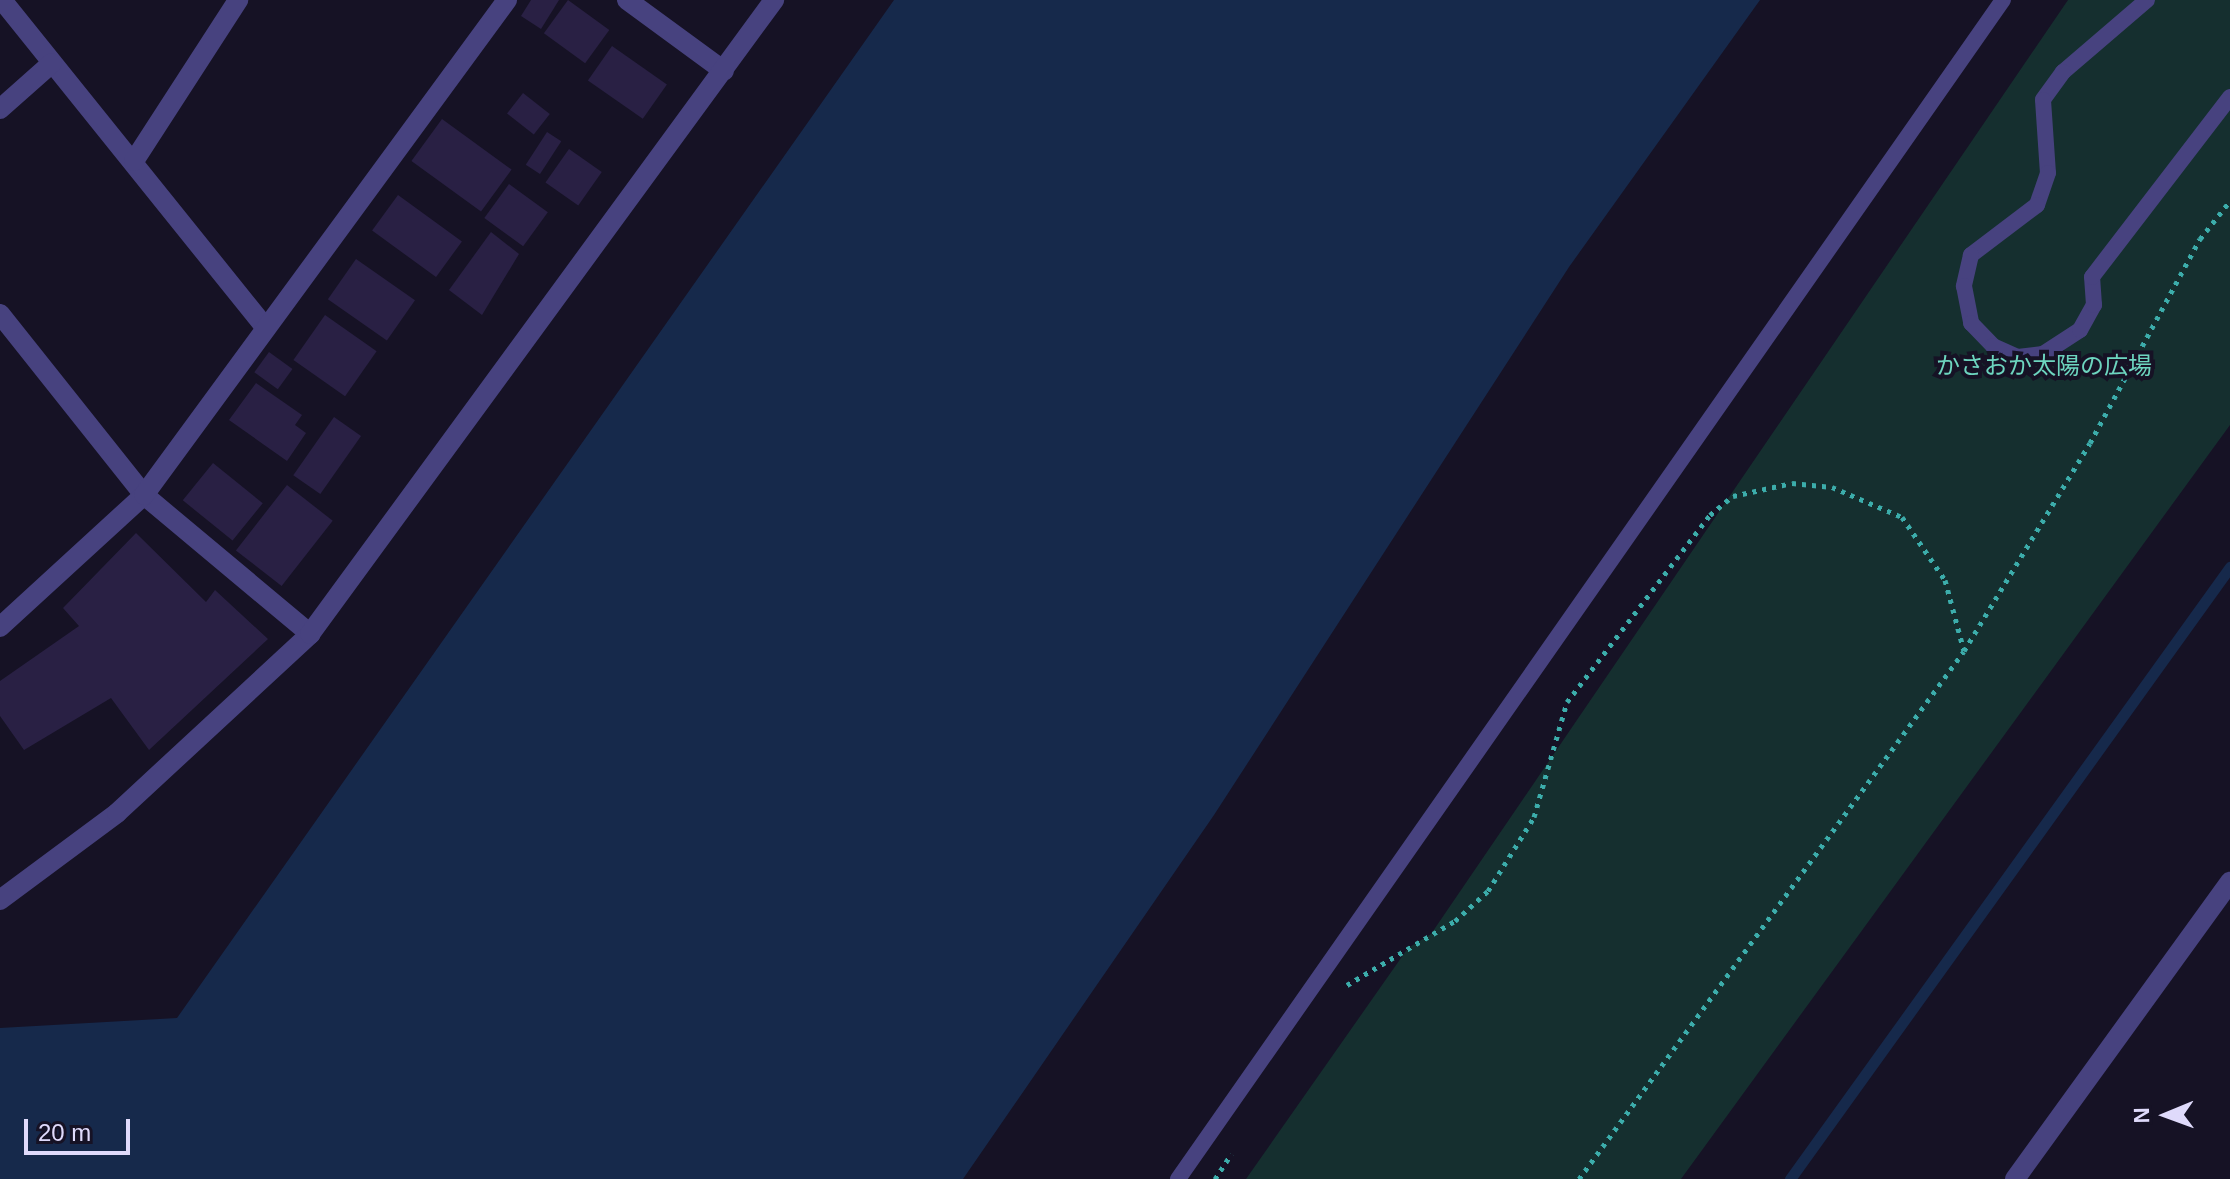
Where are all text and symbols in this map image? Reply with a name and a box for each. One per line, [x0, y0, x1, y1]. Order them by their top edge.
park label: かさおか太陽の広場 [1936, 352, 2152, 380]
north arrow [2126, 1075, 2206, 1155]
scale bar [28, 1103, 134, 1153]
text: N [2129, 1107, 2154, 1124]
text: 20 m [38, 1119, 91, 1146]

